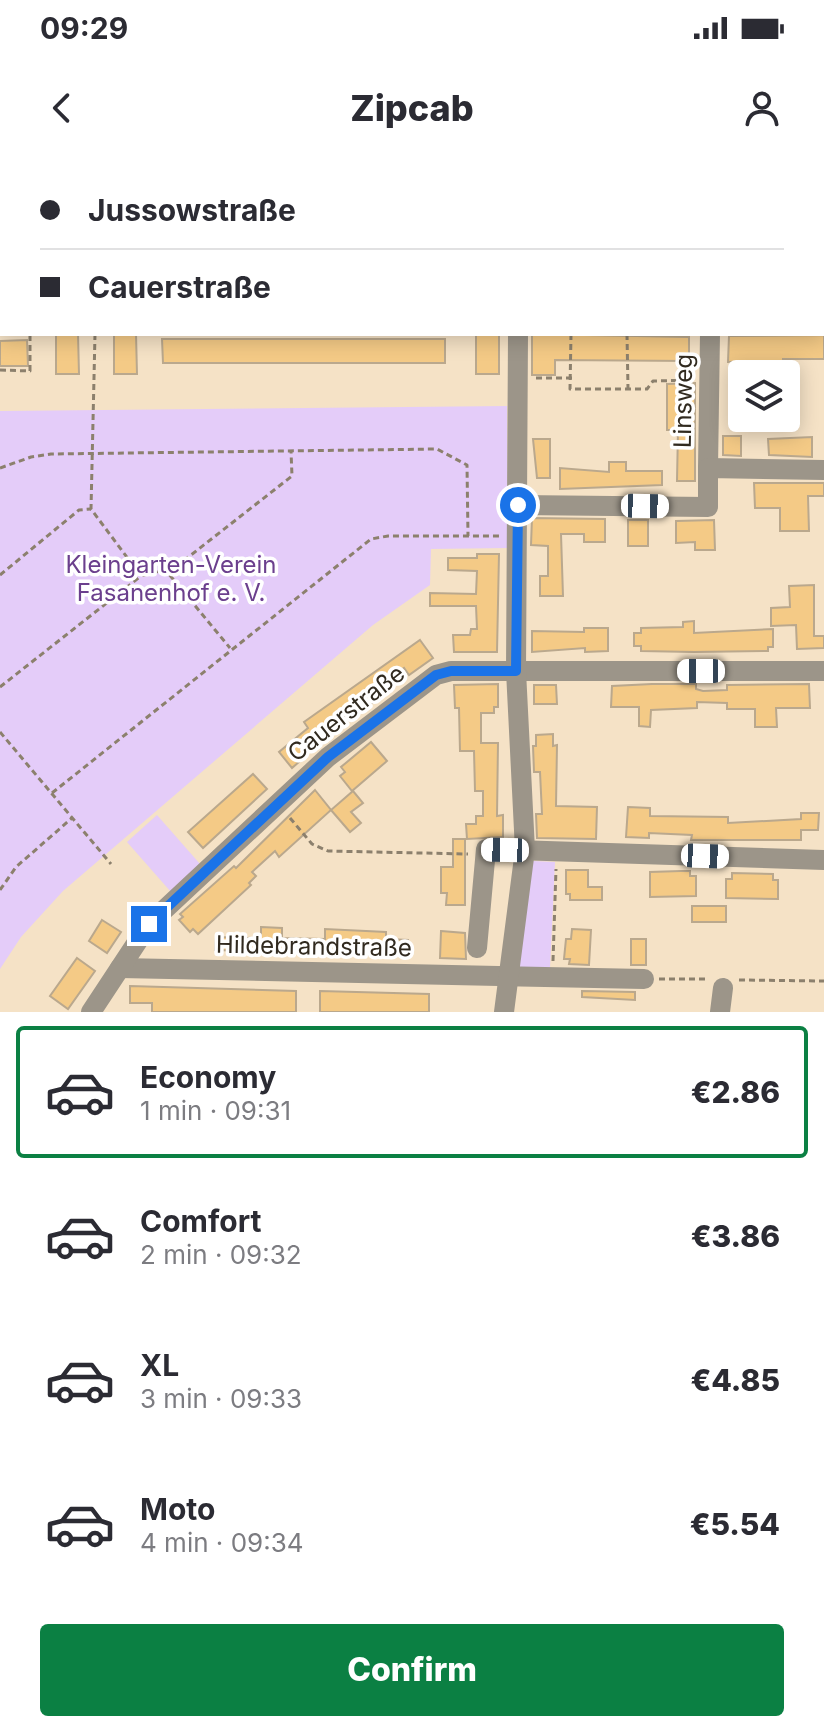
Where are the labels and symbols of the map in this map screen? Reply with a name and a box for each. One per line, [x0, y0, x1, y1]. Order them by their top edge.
street label: Linsweg [668, 354, 698, 448]
route start [500, 487, 536, 523]
car [621, 494, 669, 518]
park label: Kleingarten-Verein Fasanenhof e. V. [65, 550, 277, 607]
street label: Cauerstraße [282, 658, 410, 768]
car [677, 659, 725, 683]
car [481, 838, 529, 862]
car [681, 843, 729, 869]
route end [131, 906, 167, 942]
street label: Hildebrandstraße [216, 930, 412, 962]

